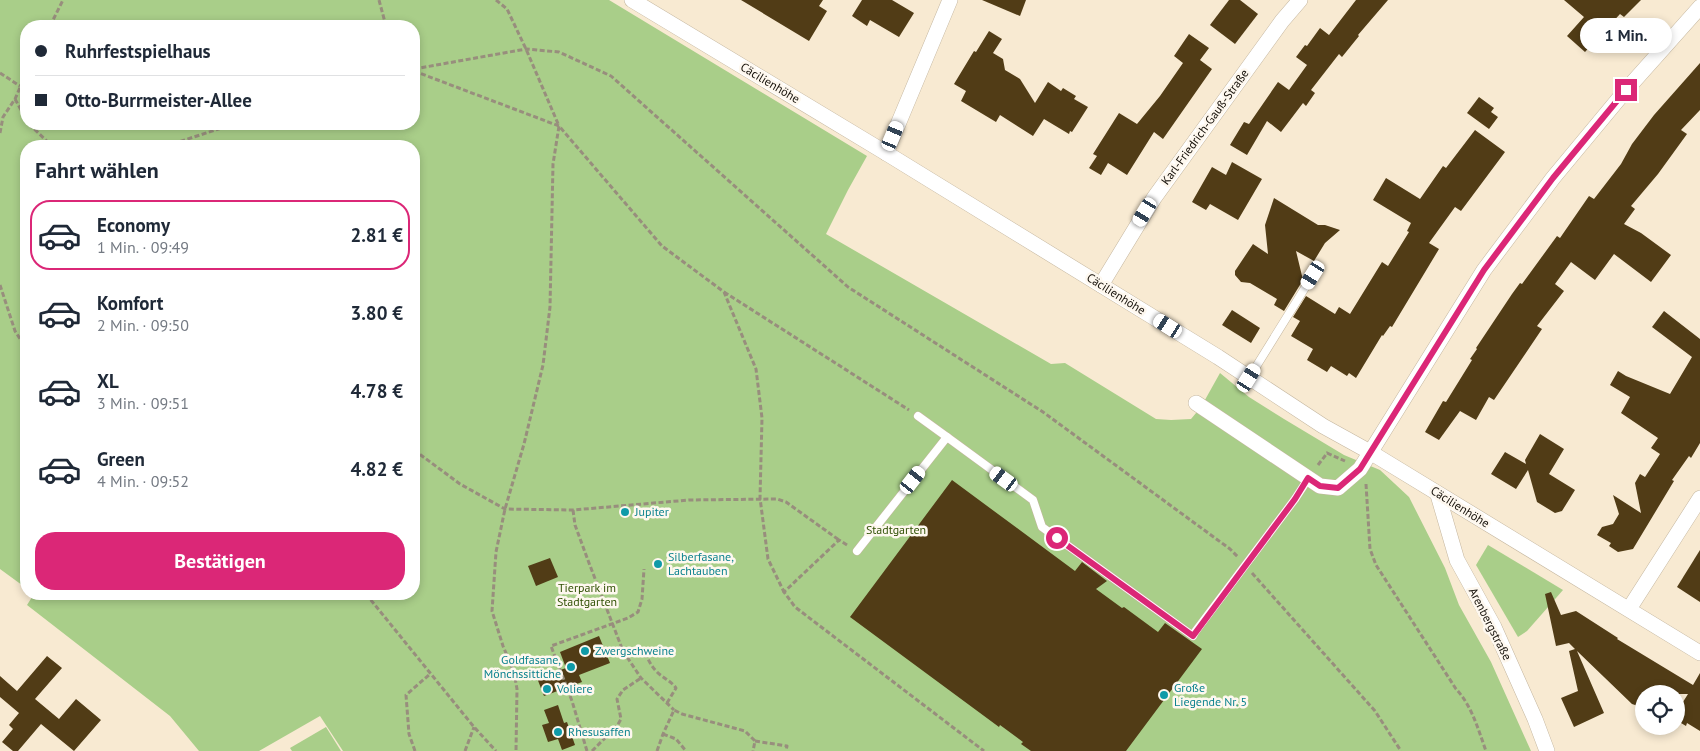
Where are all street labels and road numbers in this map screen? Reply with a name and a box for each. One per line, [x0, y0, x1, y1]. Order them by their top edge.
street label: Cäcilienhöhe [738, 59, 803, 106]
street label: Karl-Friedrich-Gauß-Straße [1158, 66, 1252, 187]
street label: Cäcilienhöhe [1084, 270, 1148, 318]
street label: Cäcilienhöhe [1428, 483, 1492, 531]
street label: Arenbergstraße [1466, 585, 1515, 662]

